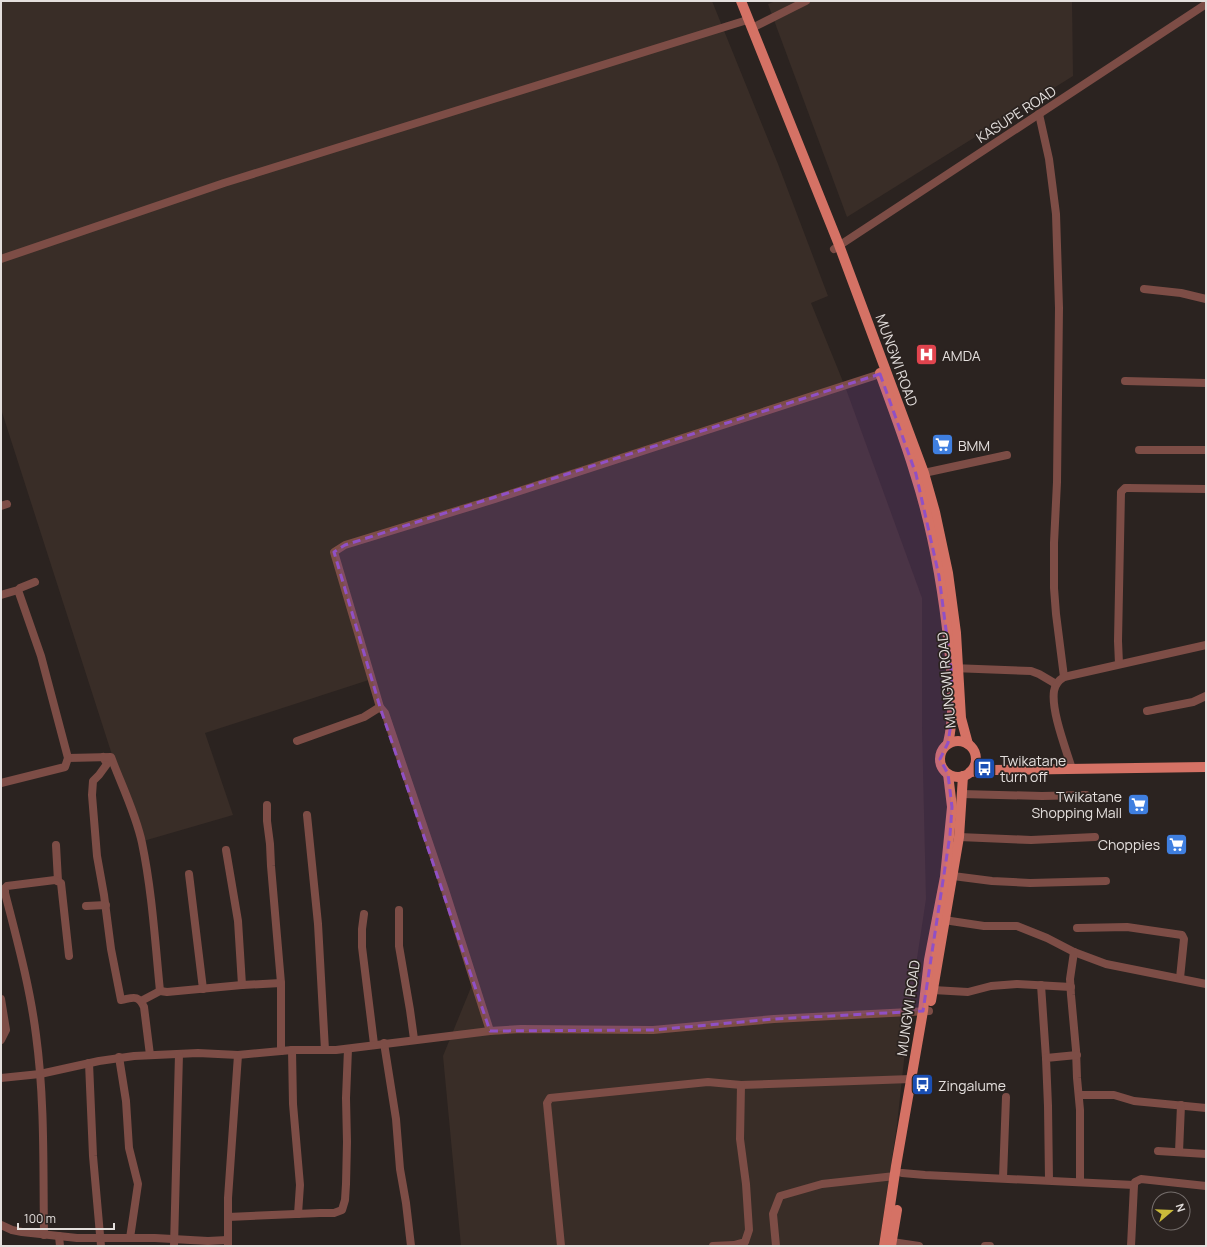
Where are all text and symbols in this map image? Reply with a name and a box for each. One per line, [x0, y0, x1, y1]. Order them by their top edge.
street label: KASUPE ROAD [972, 81, 1060, 147]
street label: MUNGWI ROAD [872, 311, 922, 409]
hospital icon: AMDA [914, 342, 940, 368]
place label: AMDA [942, 346, 981, 365]
supermarket icon: BMM [930, 432, 956, 458]
place label: BMM [958, 436, 990, 455]
street label: MUNGWI ROAD [932, 631, 960, 729]
place label: Twikatane turn off [1000, 751, 1066, 786]
bus stop icon: Twikatane turn off [971, 755, 997, 781]
place label: Twikatane Shopping Mall [1031, 787, 1122, 822]
supermarket icon: Twikatane Shopping Mall [1125, 791, 1151, 817]
supermarket icon: Choppies [1163, 831, 1189, 857]
place label: Choppies [1098, 835, 1160, 854]
street label: MUNGWI ROAD [892, 959, 924, 1057]
bus stop icon: Zingalume [910, 1072, 936, 1098]
place label: Zingalume [938, 1076, 1006, 1095]
north arrow [1151, 1191, 1191, 1231]
text: N [1173, 1201, 1189, 1214]
scale bar [18, 1205, 114, 1231]
text: 100 m [24, 1210, 56, 1227]

